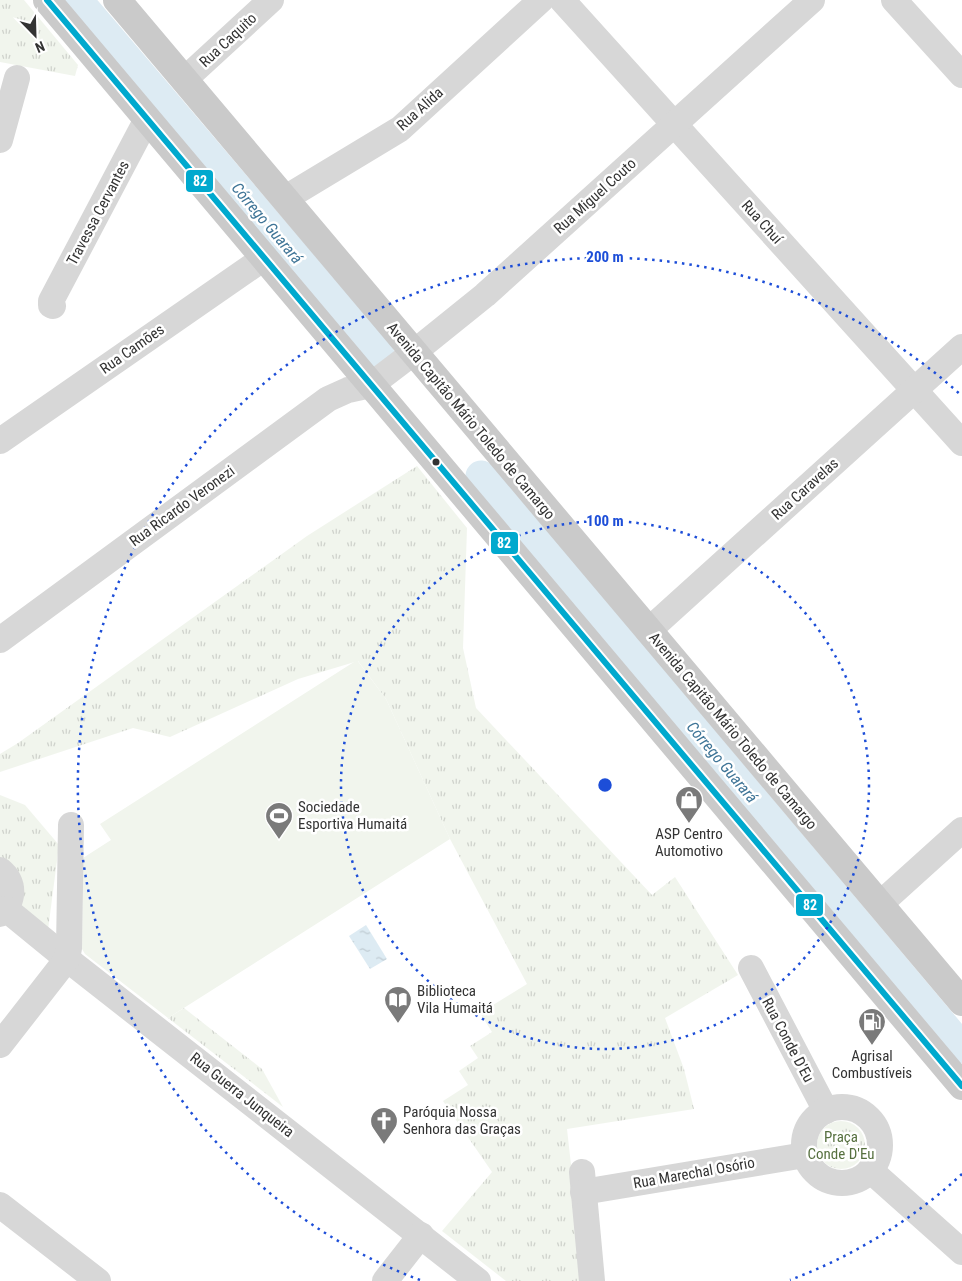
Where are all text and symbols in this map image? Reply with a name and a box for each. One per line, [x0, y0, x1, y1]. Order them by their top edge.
street label: Rua Caquito [196, 9, 260, 71]
north arrow [10, 10, 60, 60]
text: N [33, 38, 47, 56]
street label: Rua Alida [393, 84, 447, 134]
street label: Rua Miguel Couto [550, 154, 640, 238]
street label: Travessa Cervantes [63, 158, 133, 268]
line badge: 82 [185, 169, 214, 193]
text: 82 [193, 173, 207, 189]
water label: Córrego Guarará [228, 179, 307, 268]
street label: Rua Chuí [738, 197, 787, 249]
text: 200 m [586, 248, 624, 266]
street label: Avenida Capitão Mário Toledo de Camargo [383, 319, 559, 523]
street label: Rua Camões [96, 320, 168, 378]
street label: Rua Caravelas [768, 454, 842, 524]
unlabelled marker [431, 457, 441, 467]
street label: Rua Ricardo Veronezi [126, 462, 238, 550]
text: 100 m [586, 512, 624, 530]
line badge: 82 [490, 531, 519, 555]
text: 82 [497, 535, 511, 551]
street label: Avenida Capitão Mário Toledo de Camargo [645, 629, 821, 833]
water label: Córrego Guarará [683, 718, 762, 807]
centre of rings [596, 776, 614, 794]
shop icon: ASP Centro Automotivo [674, 785, 704, 824]
place label: Sociedade Esportiva Humaitá [298, 798, 407, 833]
sports icon: Sociedade Esportiva Humaitá [264, 801, 294, 840]
place label: ASP Centro Automotivo [655, 825, 723, 860]
line badge: 82 [795, 893, 824, 917]
text: 82 [803, 897, 817, 913]
place label: Biblioteca Vila Humaitá [417, 982, 493, 1017]
library icon: Biblioteca Vila Humaitá [383, 985, 413, 1024]
street label: Rua Conde D'Eu [758, 995, 818, 1085]
fuel station icon: Agrisal Combustíveis [857, 1007, 887, 1046]
place label: Agrisal Combustíveis [832, 1047, 912, 1082]
street label: Rua Guerra Junqueira [186, 1049, 298, 1141]
place label: Paróquia Nossa Senhora das Graças [403, 1103, 521, 1138]
church icon: Paróquia Nossa Senhora das Graças [369, 1106, 399, 1145]
park label: Praça Conde D'Eu [808, 1128, 874, 1163]
street label: Rua Marechal Osório [632, 1153, 756, 1193]

